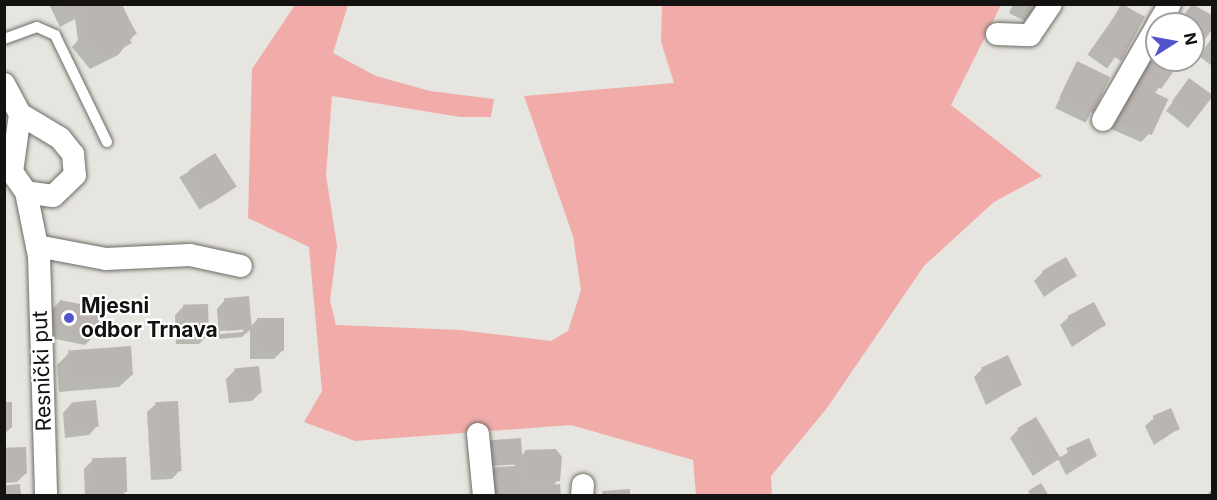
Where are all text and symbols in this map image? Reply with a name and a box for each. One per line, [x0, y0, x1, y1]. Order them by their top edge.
north arrow [1145, 12, 1205, 72]
text: N [1180, 31, 1202, 47]
place label: Mjesni odbor Trnava [81, 293, 218, 343]
street label: Resnički put [27, 310, 57, 432]
marker: Mjesni odbor Trnava [62, 311, 76, 325]

